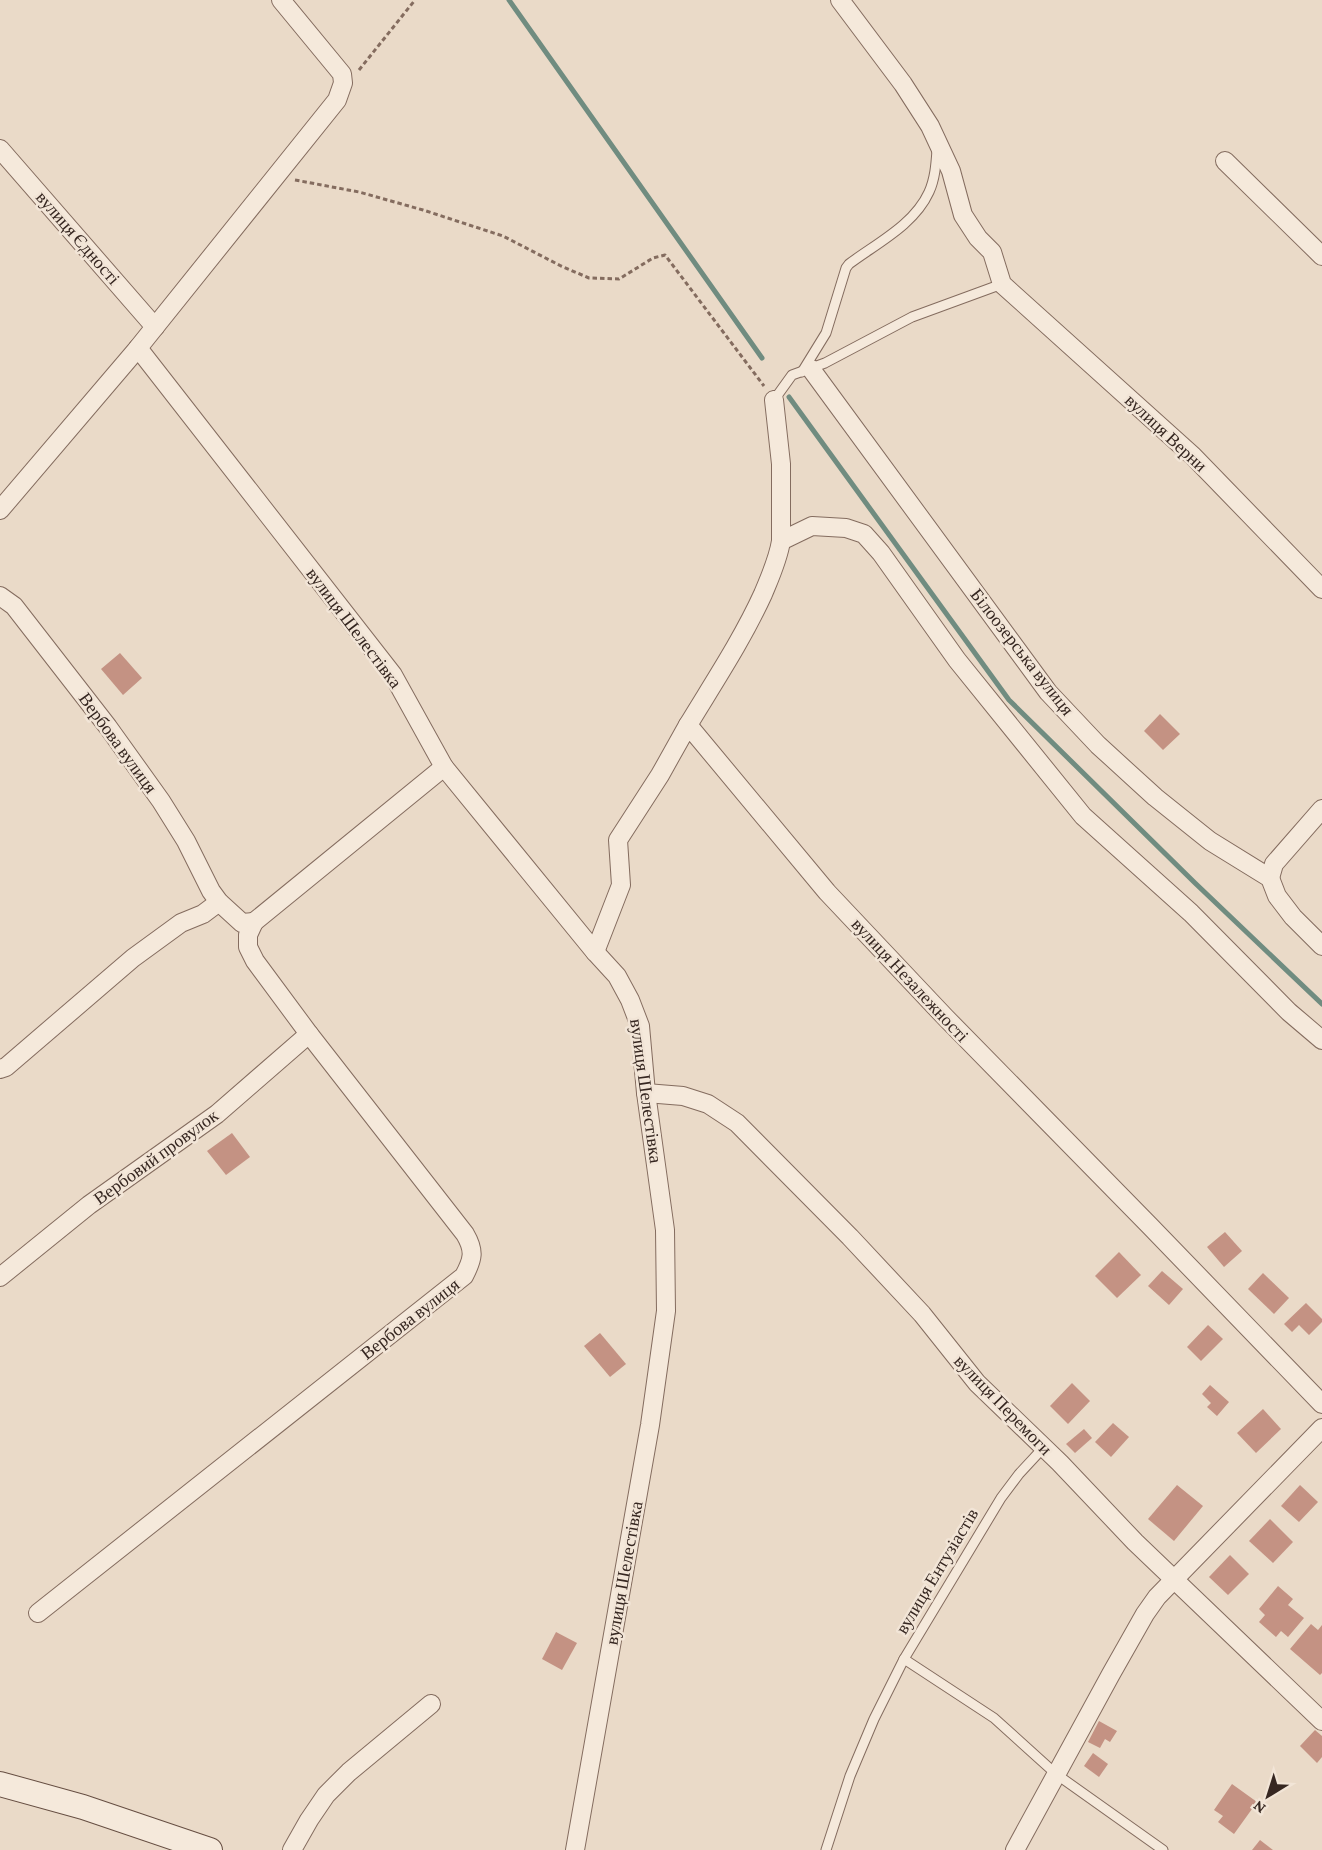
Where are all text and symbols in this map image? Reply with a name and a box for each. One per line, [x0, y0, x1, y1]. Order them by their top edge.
street label: вулиця Єдності [32, 187, 124, 289]
street label: вулиця Верни [1121, 390, 1211, 476]
street label: вулиця Шелестівка [302, 564, 406, 692]
street label: Білоозерська вулиця [966, 585, 1078, 719]
street label: Вербова вулиця [75, 689, 161, 797]
street label: вулиця Незалежності [848, 914, 972, 1046]
street label: вулиця Шелестівка [626, 1018, 666, 1164]
street label: Вербовий провулок [90, 1105, 222, 1209]
street label: Вербова вулиця [357, 1274, 463, 1364]
street label: вулиця Перемоги [950, 1351, 1056, 1459]
street label: вулиця Шелестівка [602, 1500, 646, 1646]
street label: вулиця Ентузіастів [892, 1505, 982, 1637]
north arrow [1238, 1766, 1298, 1826]
text: N [1249, 1797, 1269, 1817]

